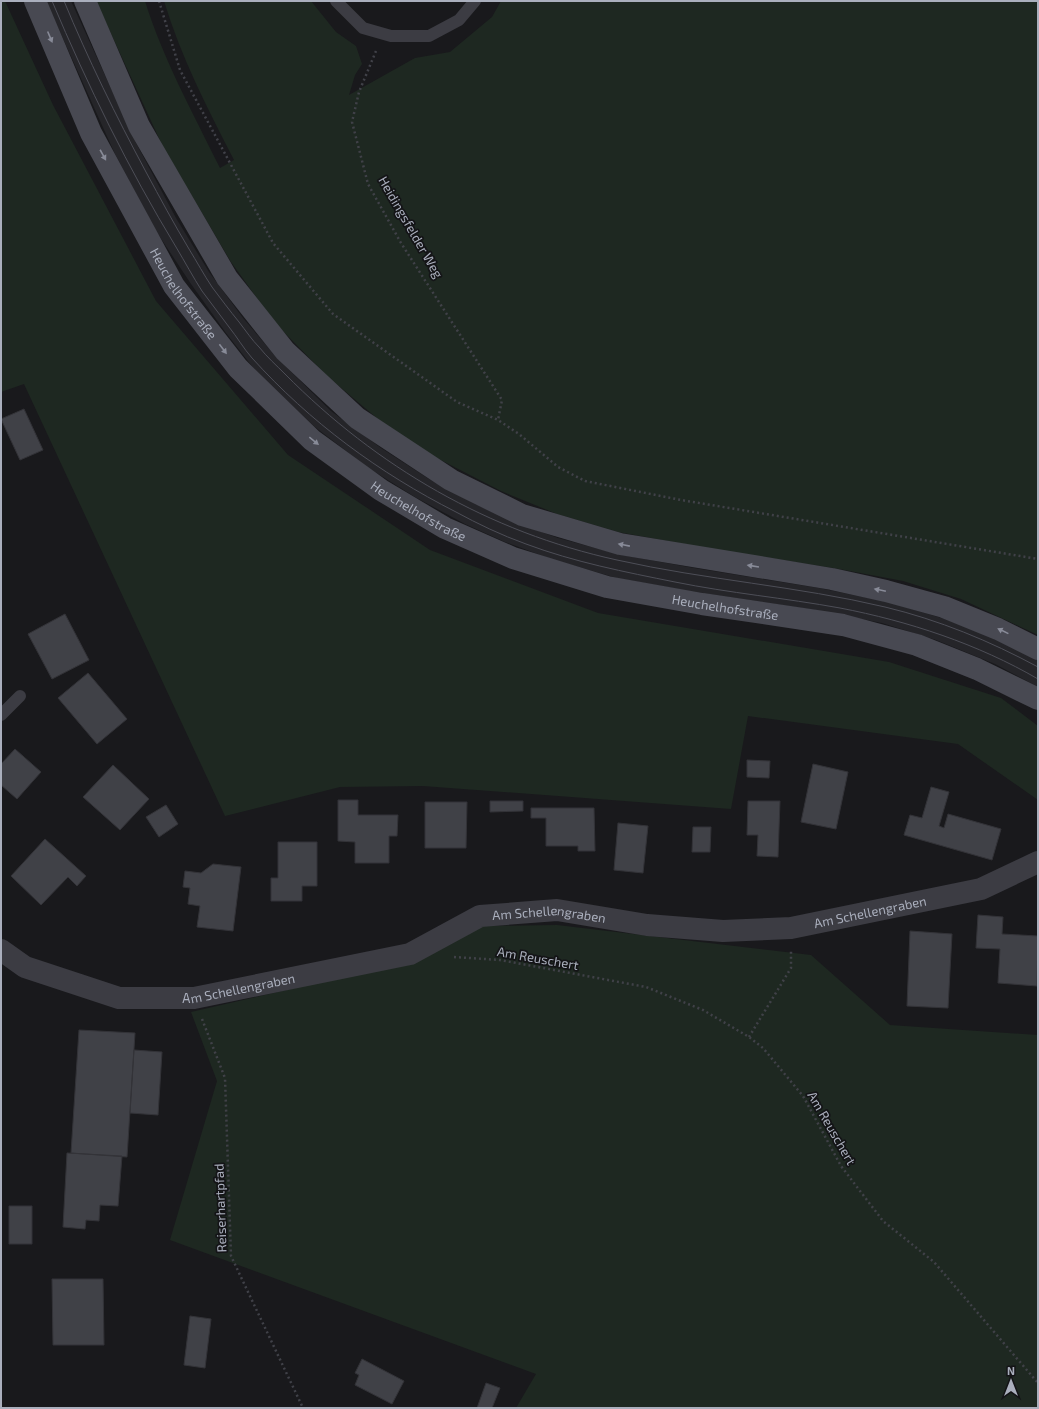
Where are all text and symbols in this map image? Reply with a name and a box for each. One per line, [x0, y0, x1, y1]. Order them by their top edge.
one-way arrow [47, 31, 53, 42]
one-way arrow [100, 150, 106, 161]
street label: Heidingsfelder Weg [375, 173, 447, 281]
street label: Heuchelhofstraße [147, 245, 220, 342]
one-way arrow [219, 343, 227, 354]
one-way arrow [308, 437, 319, 445]
street label: Heuchelhofstraße [368, 477, 469, 544]
one-way arrow [618, 542, 630, 548]
one-way arrow [746, 563, 759, 569]
one-way arrow [874, 586, 887, 592]
street label: Heuchelhofstraße [671, 591, 780, 623]
one-way arrow [997, 628, 1009, 634]
street label: Am Schellengraben [812, 892, 928, 931]
street label: Am Schellengraben [492, 902, 607, 926]
street label: Am Reuschert [496, 943, 580, 973]
street label: Am Schellengraben [182, 970, 296, 1007]
street label: Am Reuschert [804, 1088, 860, 1168]
street label: Reiserhartpfad [210, 1163, 230, 1253]
north arrow [991, 1361, 1031, 1401]
text: N [1007, 1364, 1015, 1377]

